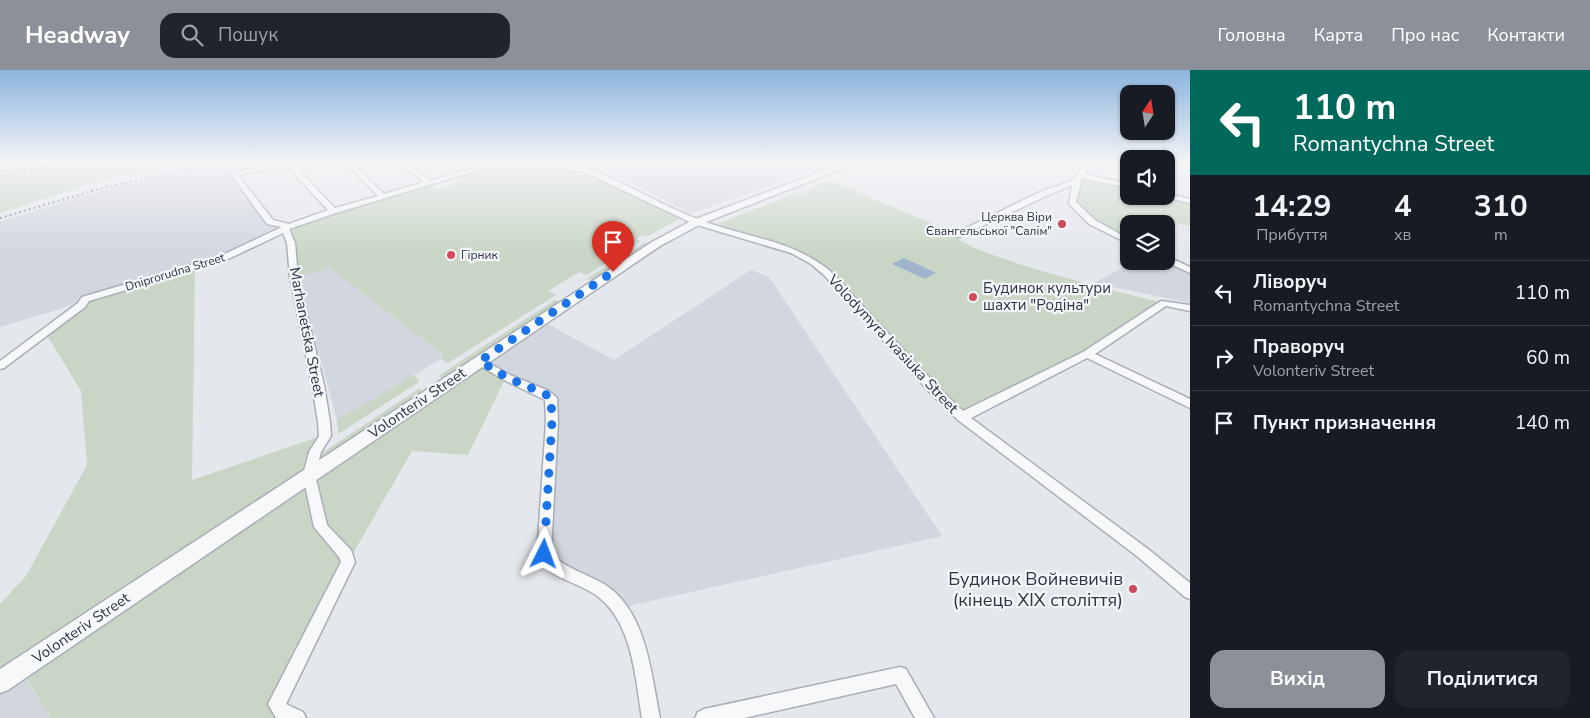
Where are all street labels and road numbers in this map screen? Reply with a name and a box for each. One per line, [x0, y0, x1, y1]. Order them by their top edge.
street label: Dniprorudna Street [123, 249, 228, 295]
street label: Marhanetska Street [285, 265, 330, 399]
street label: Volodymyra Ivasiuka Street [823, 269, 963, 418]
street label: Volonteriv Street [364, 363, 470, 444]
street label: Volonteriv Street [28, 588, 134, 669]

